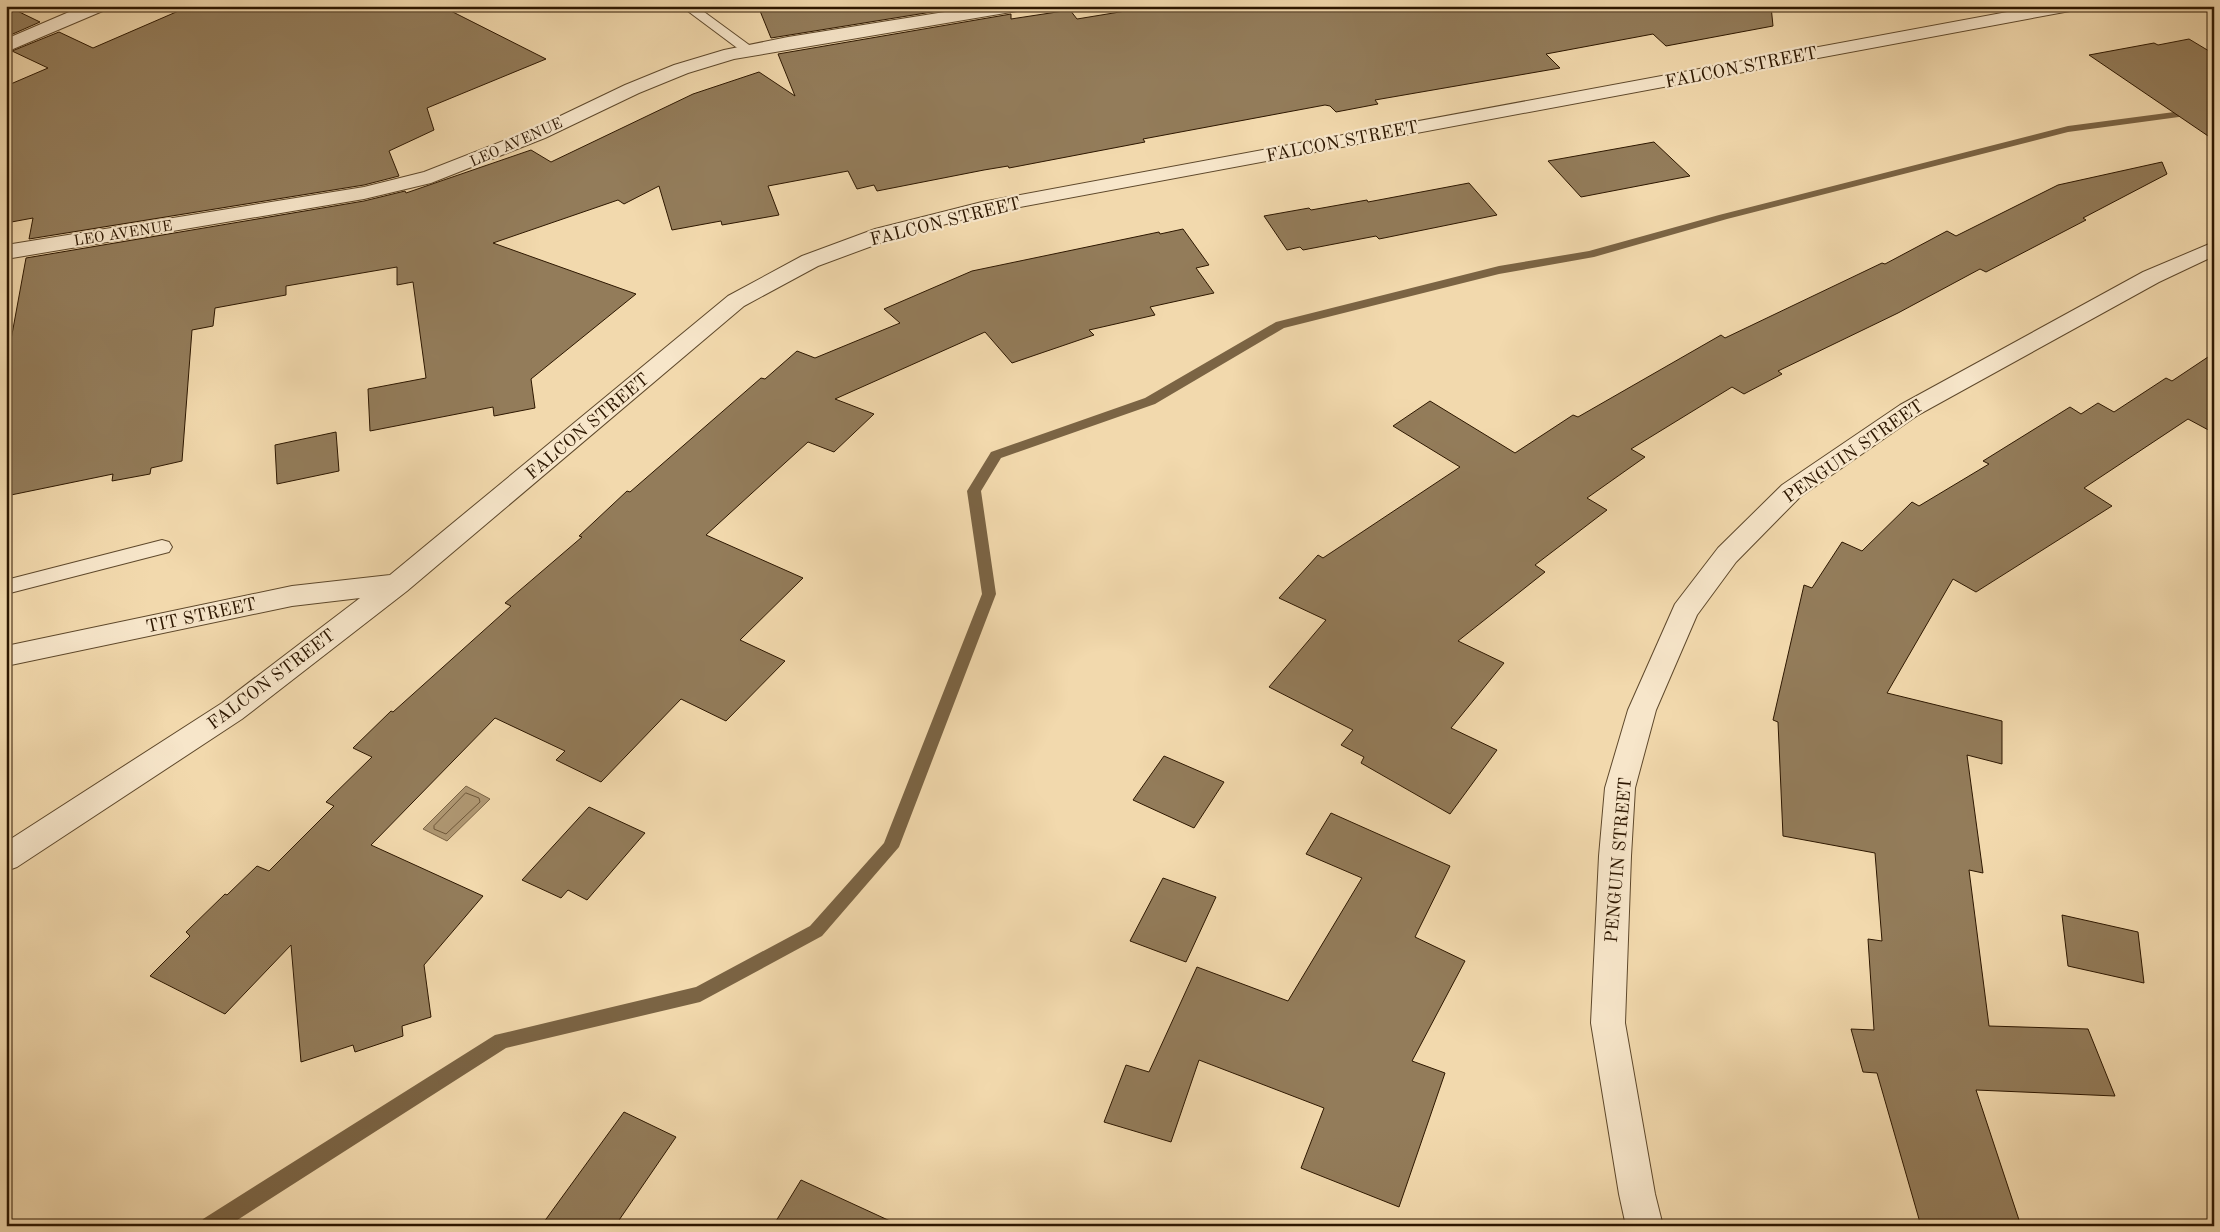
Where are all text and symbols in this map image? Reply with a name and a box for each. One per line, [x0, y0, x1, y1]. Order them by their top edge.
street label: FALCON STREET [1664, 44, 1819, 92]
street label: LEO AVENUE [468, 116, 565, 170]
street label: FALCON STREET [1265, 118, 1420, 166]
street label: FALCON STREET [868, 195, 1022, 249]
street label: LEO AVENUE [73, 219, 174, 250]
street label: FALCON STREET [523, 370, 653, 483]
street label: PENGUIN STREET [1780, 397, 1927, 507]
street label: TIT STREET [144, 595, 258, 636]
street label: FALCON STREET [204, 626, 339, 733]
street label: PENGUIN STREET [1603, 777, 1635, 944]

